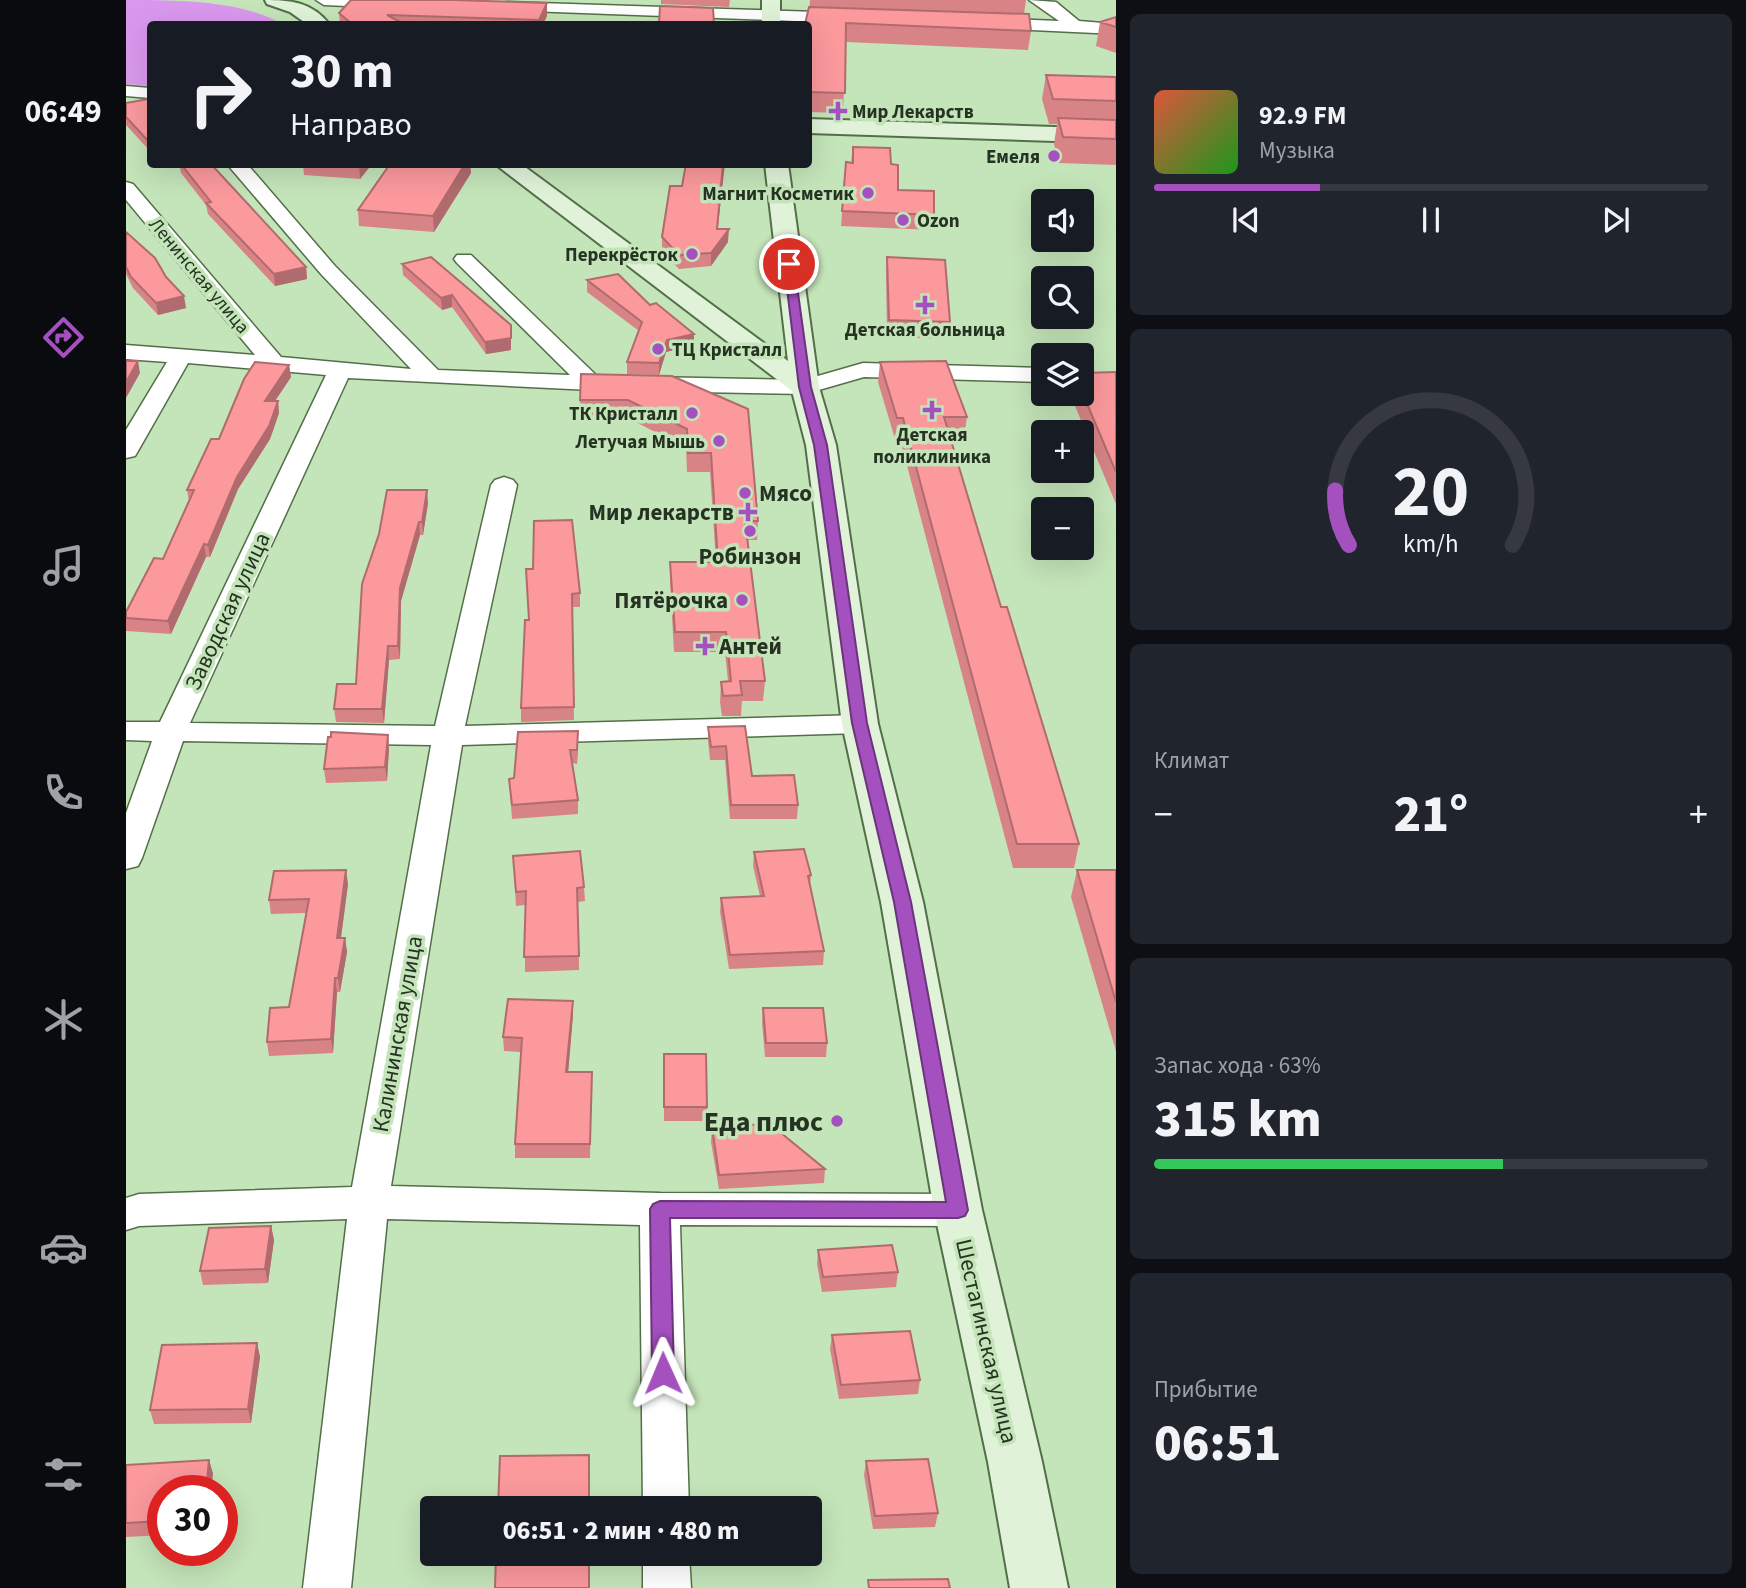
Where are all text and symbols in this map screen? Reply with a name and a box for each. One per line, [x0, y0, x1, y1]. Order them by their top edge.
text: 30 m [290, 37, 394, 107]
icon: right [175, 49, 266, 140]
text: 06:49 [24, 89, 102, 135]
text: 92.9 FM [1259, 97, 1347, 134]
place label: Мир Лекарств [852, 99, 974, 126]
text: Направо [290, 102, 412, 148]
marker: Мир Лекарств [830, 103, 846, 119]
text: Музыка [1259, 134, 1335, 167]
place label: Емеля [986, 144, 1040, 171]
marker: Емеля [1046, 148, 1062, 164]
place label: Магнит Косметик [702, 181, 855, 208]
marker: Магнит Косметик [860, 185, 876, 201]
map controls [1031, 189, 1094, 560]
button: sound [1031, 189, 1094, 252]
icon: previous [1227, 201, 1265, 239]
icon: pause [1412, 201, 1450, 239]
icon: next [1597, 201, 1635, 239]
place label: Ozon [917, 208, 960, 235]
street label: Ленинская улица [142, 212, 256, 340]
marker: Ozon [895, 212, 911, 228]
pin [759, 234, 819, 294]
place label: Перекрёсток [565, 242, 679, 269]
icon: arrive [770, 245, 808, 283]
marker: Перекрёсток [684, 246, 700, 262]
button: search [1031, 266, 1094, 329]
marker: Детская больница [915, 295, 935, 315]
icon: directions [39, 313, 88, 362]
place label: Детская больница [845, 317, 1005, 344]
place label: ТЦ Кристалл [672, 337, 782, 364]
marker: ТЦ Кристалл [650, 341, 666, 357]
button: layers [1031, 343, 1094, 406]
marker: Детская поликлиника [922, 400, 942, 420]
place label: ТК Кристалл [569, 401, 678, 428]
marker: ТК Кристалл [684, 405, 700, 421]
button: + [1031, 420, 1094, 483]
place label: Детская поликлиника [873, 422, 991, 471]
place label: Летучая Мышь [574, 429, 705, 456]
marker: Летучая Мышь [711, 433, 727, 449]
text: 20 [1393, 441, 1469, 545]
place label: Мясо [759, 477, 812, 510]
marker: Мясо [737, 485, 753, 501]
place label: Мир лекарств [589, 496, 734, 529]
button: − [1031, 497, 1094, 560]
marker: Мир лекарств [740, 504, 756, 520]
marker: Робинзон [742, 523, 758, 539]
text: km/h [1403, 526, 1459, 562]
street label: Заводская улица [176, 527, 278, 696]
place label: Робинзон [699, 540, 801, 573]
icon: music [39, 541, 88, 590]
place label: Пятёрочка [614, 584, 728, 617]
marker: Пятёрочка [734, 592, 750, 608]
place label: Антей [718, 630, 782, 663]
marker: Антей [697, 638, 713, 654]
text: Климат [1154, 744, 1229, 777]
icon: phone [39, 768, 88, 817]
text: 21° [1394, 778, 1468, 852]
text: − [1154, 788, 1173, 842]
text: + [1689, 788, 1708, 842]
street label: Калининская улица [364, 933, 431, 1135]
icon: climate [39, 995, 88, 1044]
text: Запас хода · 63% [1154, 1049, 1321, 1082]
text: 315 km [1154, 1083, 1322, 1157]
place label: Еда плюс [704, 1102, 823, 1142]
marker: Еда плюс [829, 1113, 845, 1129]
icon: car [39, 1223, 88, 1272]
street label: Шестагинская улица [947, 1236, 1026, 1447]
position arrow [626, 1336, 700, 1410]
text: Прибытие [1154, 1373, 1258, 1406]
text: 06:51 [1154, 1407, 1281, 1481]
icon: filters [39, 1450, 88, 1499]
speed limit sign: 30 [147, 1475, 238, 1566]
text: 06:51 · 2 мин · 480 m [503, 1512, 739, 1549]

